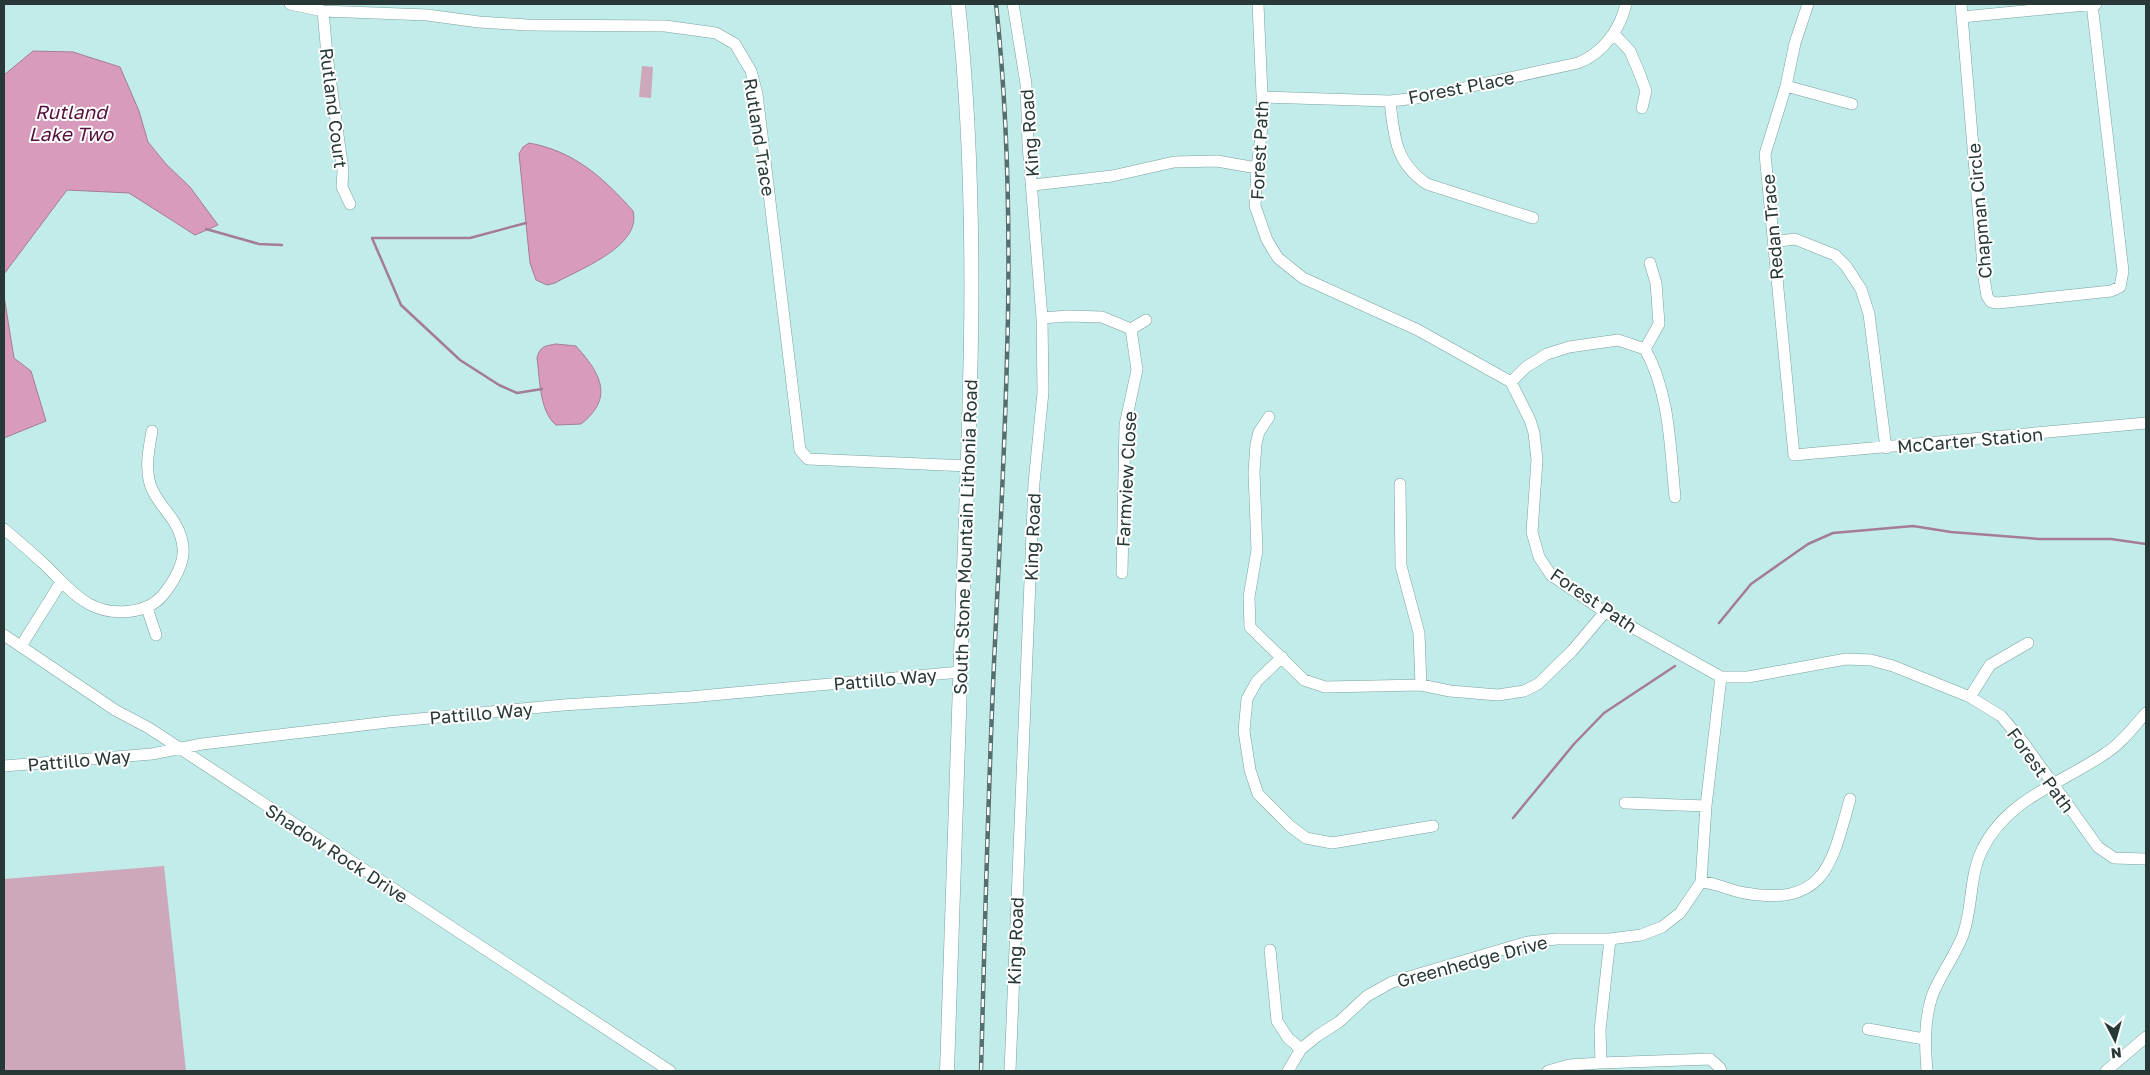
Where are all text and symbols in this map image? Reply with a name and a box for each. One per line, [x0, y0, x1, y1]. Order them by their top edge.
street label: Rutland Court [316, 47, 352, 169]
street label: Forest Place [1406, 66, 1516, 108]
street label: Rutland Trace [740, 76, 780, 198]
street label: King Road [1015, 88, 1043, 178]
water label: Rutland Lake Two [29, 100, 115, 145]
street label: Forest Path [1245, 100, 1273, 200]
street label: Chapman Circle [1962, 142, 1996, 280]
street label: Redan Trace [1756, 173, 1788, 281]
street label: South Stone Mountain Lithonia Road [948, 379, 982, 695]
street label: Farmview Close [1111, 411, 1141, 547]
street label: McCarter Station [1896, 423, 2044, 457]
street label: King Road [1019, 493, 1045, 581]
street label: Forest Path [1547, 563, 1641, 637]
street label: Pattillo Way [832, 664, 938, 694]
street label: Pattillo Way [428, 698, 534, 728]
street label: Forest Path [2003, 723, 2079, 817]
street label: Pattillo Way [26, 745, 132, 775]
street label: Shadow Rock Drive [262, 799, 412, 907]
street label: King Road [1002, 897, 1028, 985]
street label: Greenhedge Drive [1394, 930, 1550, 992]
north arrow [2090, 1015, 2140, 1065]
text: N [2110, 1044, 2123, 1062]

